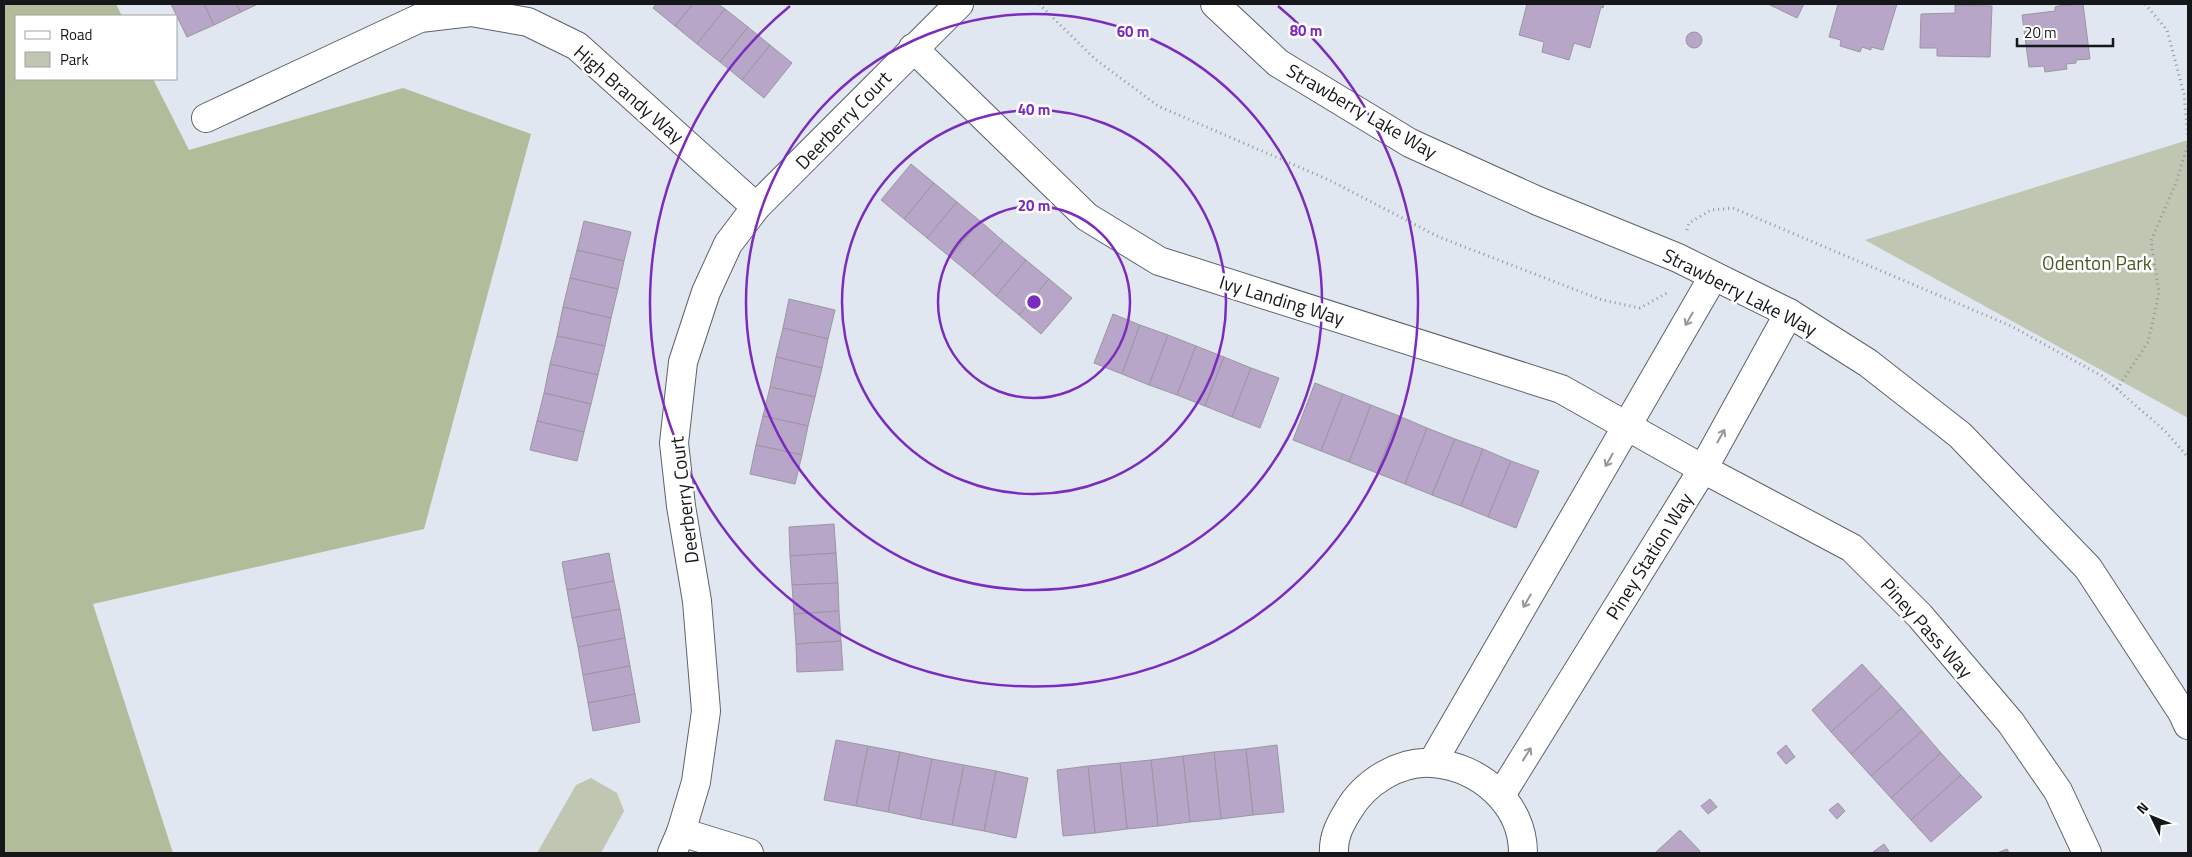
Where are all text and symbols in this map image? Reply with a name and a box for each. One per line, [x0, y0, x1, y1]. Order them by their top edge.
legend [15, 15, 178, 80]
scale bar [2017, 15, 2113, 47]
text: 80 m [1290, 19, 1322, 42]
text: 60 m [1117, 20, 1149, 43]
text: 20 m [2024, 21, 2057, 44]
text: Road [60, 23, 92, 46]
street label: High Brandy Way [568, 38, 691, 150]
text: Park [60, 48, 89, 71]
street label: Strawberry Lake Way [1281, 56, 1443, 166]
street label: Deerberry Court [788, 63, 898, 176]
text: 40 m [1018, 98, 1050, 121]
text: 20 m [1018, 194, 1050, 217]
street label: Strawberry Lake Way [1658, 240, 1822, 343]
park label: Odenton Park [2042, 248, 2152, 277]
street label: Ivy Landing Way [1216, 267, 1348, 332]
centre of rings [1025, 293, 1043, 311]
one-way arrow [1684, 312, 1694, 326]
one-way arrow [1717, 429, 1726, 444]
street label: Deerberry Court [661, 435, 706, 565]
one-way arrow [1603, 453, 1613, 467]
street label: Piney Station Way [1598, 487, 1699, 625]
street label: Piney Pass Way [1874, 571, 1980, 684]
one-way arrow [1521, 593, 1531, 607]
one-way arrow [1521, 747, 1532, 761]
north arrow [2127, 792, 2177, 842]
text: N [2131, 797, 2153, 819]

